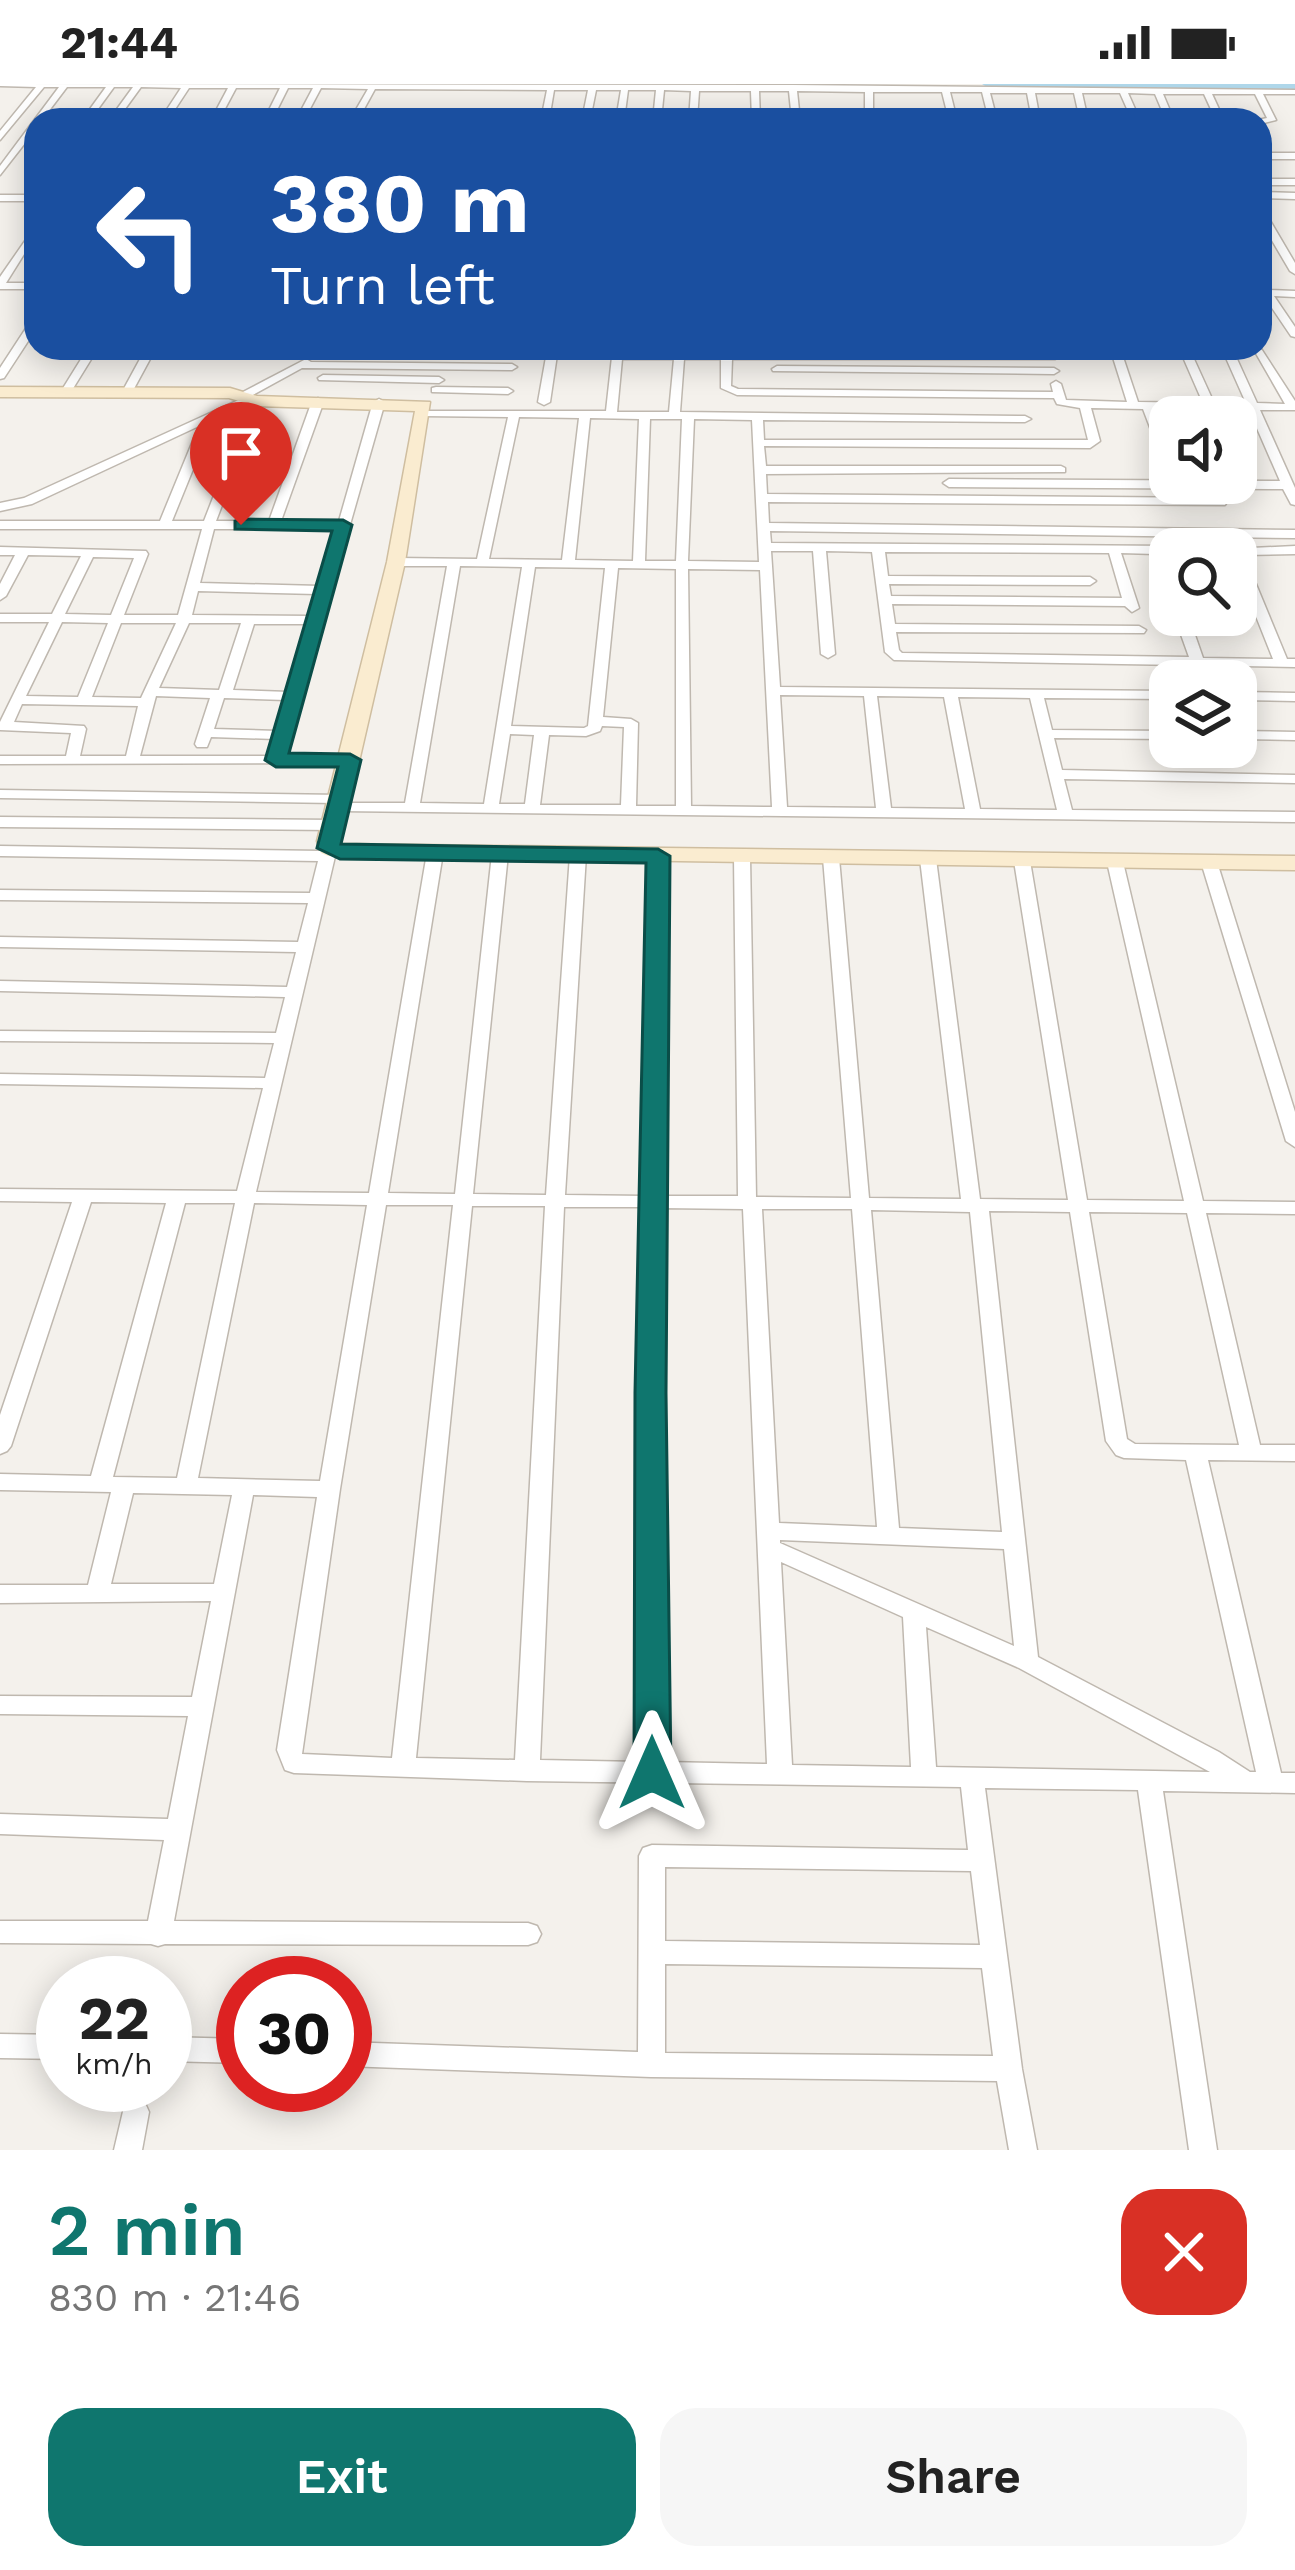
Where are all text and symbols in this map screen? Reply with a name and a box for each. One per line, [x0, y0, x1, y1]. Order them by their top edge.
text: 21:44 [60, 16, 178, 69]
text: 380 m [270, 154, 530, 252]
icon: left [72, 156, 228, 312]
text: Turn left [270, 254, 495, 317]
map controls [1149, 396, 1257, 768]
button: sound [1149, 396, 1257, 504]
pin [190, 402, 292, 525]
icon: arrive [208, 420, 274, 486]
button: search [1149, 528, 1257, 636]
button: layers [1149, 660, 1257, 768]
position arrow [589, 1710, 715, 1836]
speed limit sign: 30 [216, 1956, 372, 2112]
text: 22 [78, 1983, 150, 2054]
text: km/h [75, 2046, 153, 2081]
text: 2 min [48, 2188, 246, 2272]
button: close [1121, 2189, 1247, 2315]
text: 830 m · 21:46 [48, 2275, 301, 2320]
button: Exit [48, 2408, 636, 2546]
button: Share [660, 2408, 1247, 2546]

